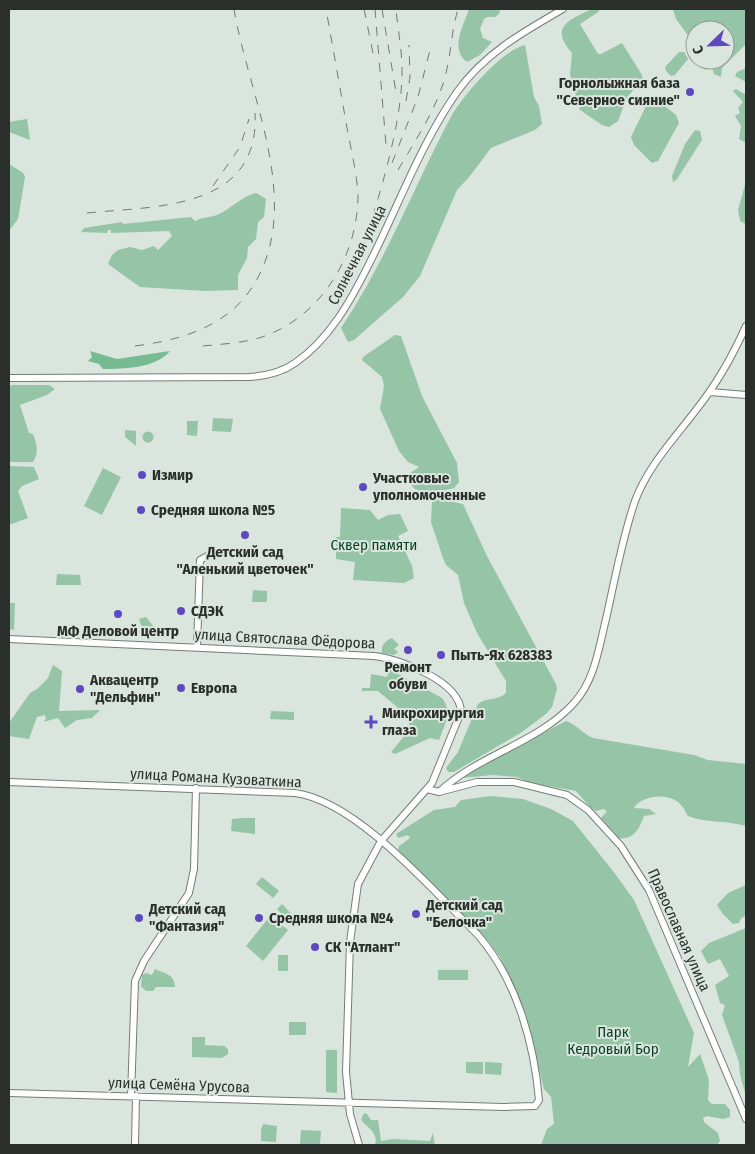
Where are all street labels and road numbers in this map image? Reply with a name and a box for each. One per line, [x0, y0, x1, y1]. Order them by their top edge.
street label: Солнечная улица [324, 202, 390, 308]
street label: улица Святослава Фёдорова [194, 625, 376, 653]
street label: улица Романа Кузоваткина [130, 765, 302, 791]
street label: Православная улица [644, 866, 714, 994]
street label: улица Семёна Урусова [108, 1074, 250, 1096]

